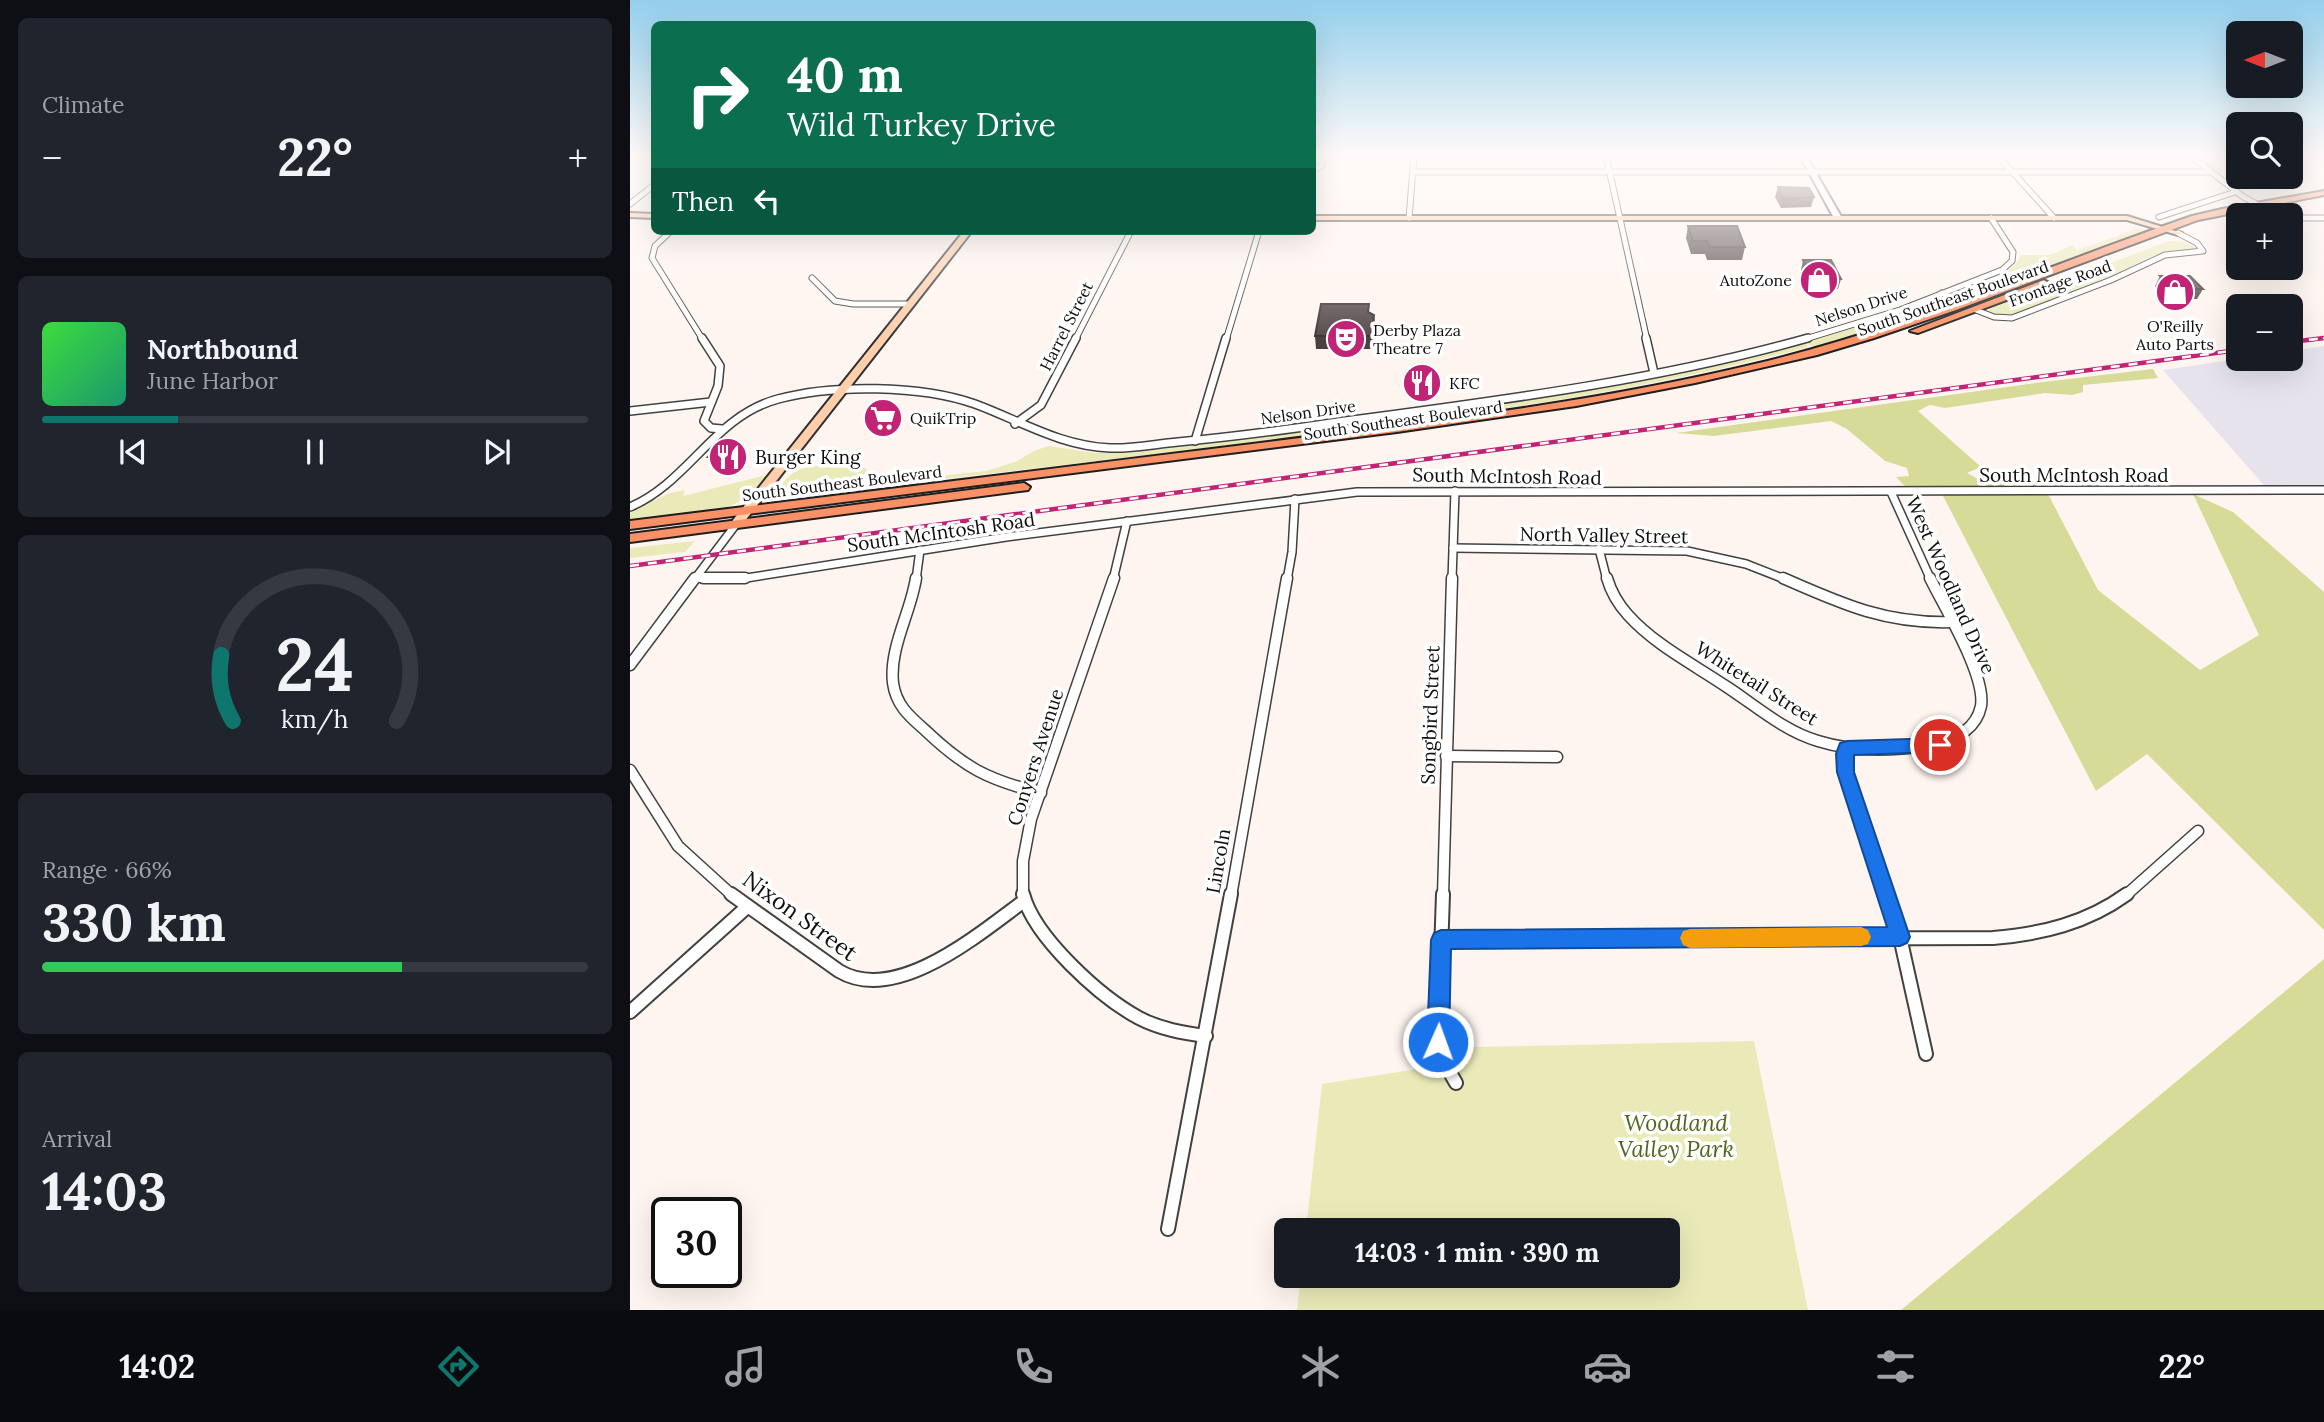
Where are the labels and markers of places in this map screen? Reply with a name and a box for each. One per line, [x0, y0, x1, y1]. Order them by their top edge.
shop icon: AutoZone [1798, 259, 1840, 301]
place label: AutoZone [1719, 270, 1792, 290]
shop icon: O'Reilly Auto Parts [2154, 271, 2196, 313]
place label: O'Reilly Auto Parts [2135, 316, 2214, 354]
theatre icon: Derby Plaza Theatre 7 [1325, 318, 1367, 360]
place label: Derby Plaza Theatre 7 [1373, 320, 1461, 358]
restaurant icon: KFC [1401, 362, 1443, 404]
place label: KFC [1449, 373, 1480, 393]
supermarket icon: QuikTrip [862, 397, 904, 439]
place label: QuikTrip [910, 408, 976, 428]
restaurant icon: Burger King [707, 436, 749, 478]
place label: Burger King [755, 445, 861, 469]
pin [1910, 715, 1970, 775]

